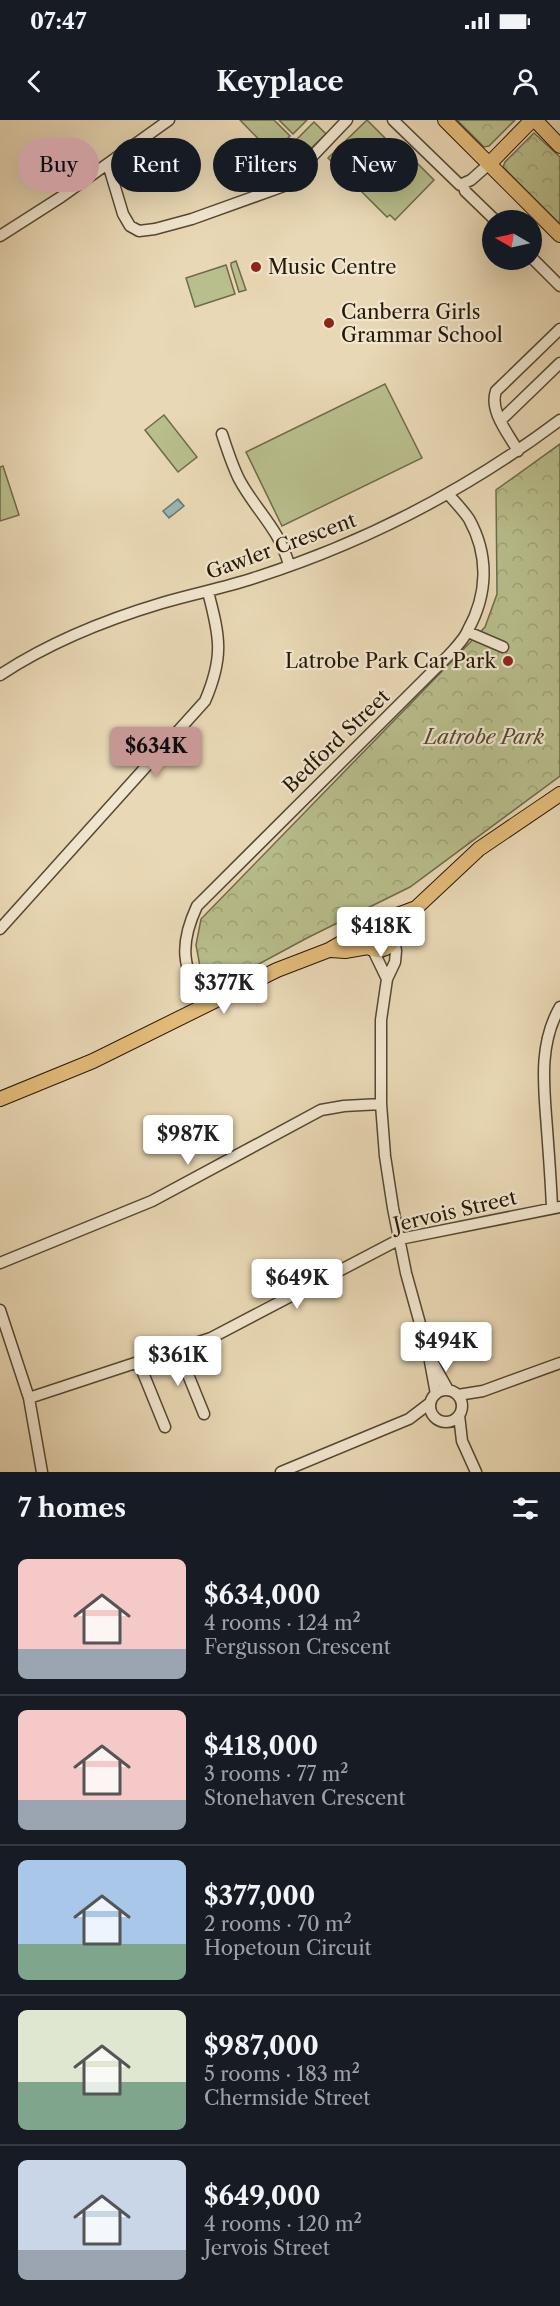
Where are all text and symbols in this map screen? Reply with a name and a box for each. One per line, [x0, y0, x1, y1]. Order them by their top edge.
text: 07:47 [30, 8, 87, 35]
icon: back [18, 65, 51, 98]
text: Keyplace [216, 65, 344, 98]
icon: person [509, 65, 542, 98]
chip: Buy [18, 138, 99, 192]
chip: Rent [111, 138, 201, 192]
chip: Filters [213, 138, 318, 192]
chip: New [330, 138, 418, 192]
north arrow [482, 210, 542, 270]
map controls [482, 210, 542, 270]
place label: Music Centre [268, 255, 396, 279]
marker: Music Centre [249, 260, 263, 274]
place label: Canberra Girls Grammar School [341, 300, 503, 347]
marker: Canberra Girls Grammar School [322, 316, 336, 330]
street label: Gawler Crescent [203, 508, 359, 584]
place label: Latrobe Park Car Park [285, 649, 497, 673]
marker: Latrobe Park Car Park [501, 654, 515, 668]
street label: Bedford Street [278, 684, 394, 798]
park label: Latrobe Park [422, 725, 545, 749]
pin: $634K [114, 727, 198, 778]
text: $634K [125, 734, 187, 758]
pin: $418K [339, 907, 423, 958]
text: $418K [351, 914, 411, 938]
pin: $377K [182, 964, 266, 1015]
text: $377K [194, 971, 254, 995]
pin: $987K [146, 1115, 230, 1166]
text: $987K [157, 1122, 219, 1146]
street label: Jervois Street [388, 1185, 519, 1238]
pin: $649K [255, 1259, 339, 1310]
text: $649K [266, 1266, 328, 1290]
pin: $494K [404, 1322, 488, 1373]
text: $494K [415, 1329, 477, 1353]
pin: $361K [136, 1336, 220, 1387]
text: $361K [148, 1343, 208, 1367]
text: 7 homes [18, 1492, 126, 1524]
icon: filters [509, 1492, 542, 1525]
text: $634,000 [204, 1579, 321, 1611]
icon: home [66, 1583, 138, 1655]
text: 4 rooms · 124 m² [204, 1611, 361, 1635]
text: Fergusson Crescent [204, 1635, 391, 1659]
text: $418,000 [204, 1730, 318, 1762]
icon: home [66, 1734, 138, 1806]
text: 3 rooms · 77 m² [204, 1762, 348, 1786]
text: Stonehaven Crescent [204, 1786, 406, 1810]
text: $377,000 [204, 1880, 315, 1912]
icon: home [66, 1884, 138, 1956]
text: 2 rooms · 70 m² [204, 1912, 352, 1936]
text: Hopetoun Circuit [204, 1936, 372, 1960]
text: $987,000 [204, 2030, 319, 2062]
icon: home [66, 2034, 138, 2106]
text: 5 rooms · 183 m² [204, 2062, 360, 2086]
text: Chermside Street [204, 2086, 370, 2110]
text: $649,000 [204, 2180, 320, 2212]
icon: home [66, 2184, 138, 2256]
text: 4 rooms · 120 m² [204, 2212, 362, 2236]
text: Jervois Street [204, 2236, 330, 2260]

